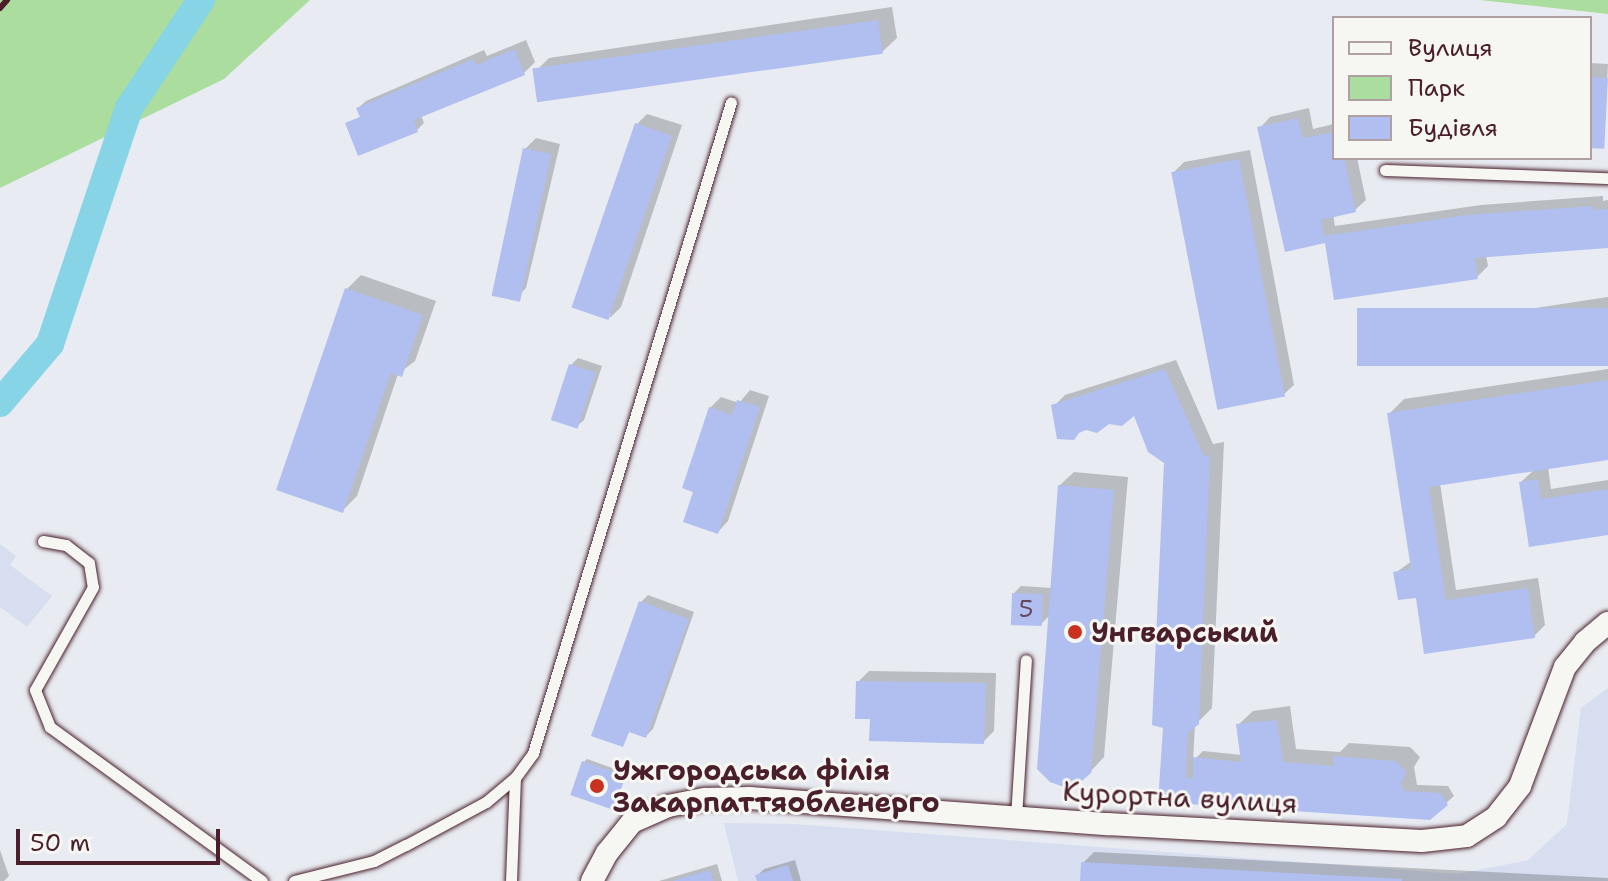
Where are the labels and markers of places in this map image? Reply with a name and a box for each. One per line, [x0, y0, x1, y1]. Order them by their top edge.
place label: Унгварський [1091, 615, 1278, 649]
marker: Унгварський [1066, 623, 1084, 641]
place label: Ужгородська філія Закарпаттяобленерго [613, 753, 940, 819]
marker: Ужгородська філія Закарпаттяобленерго [588, 777, 606, 795]

